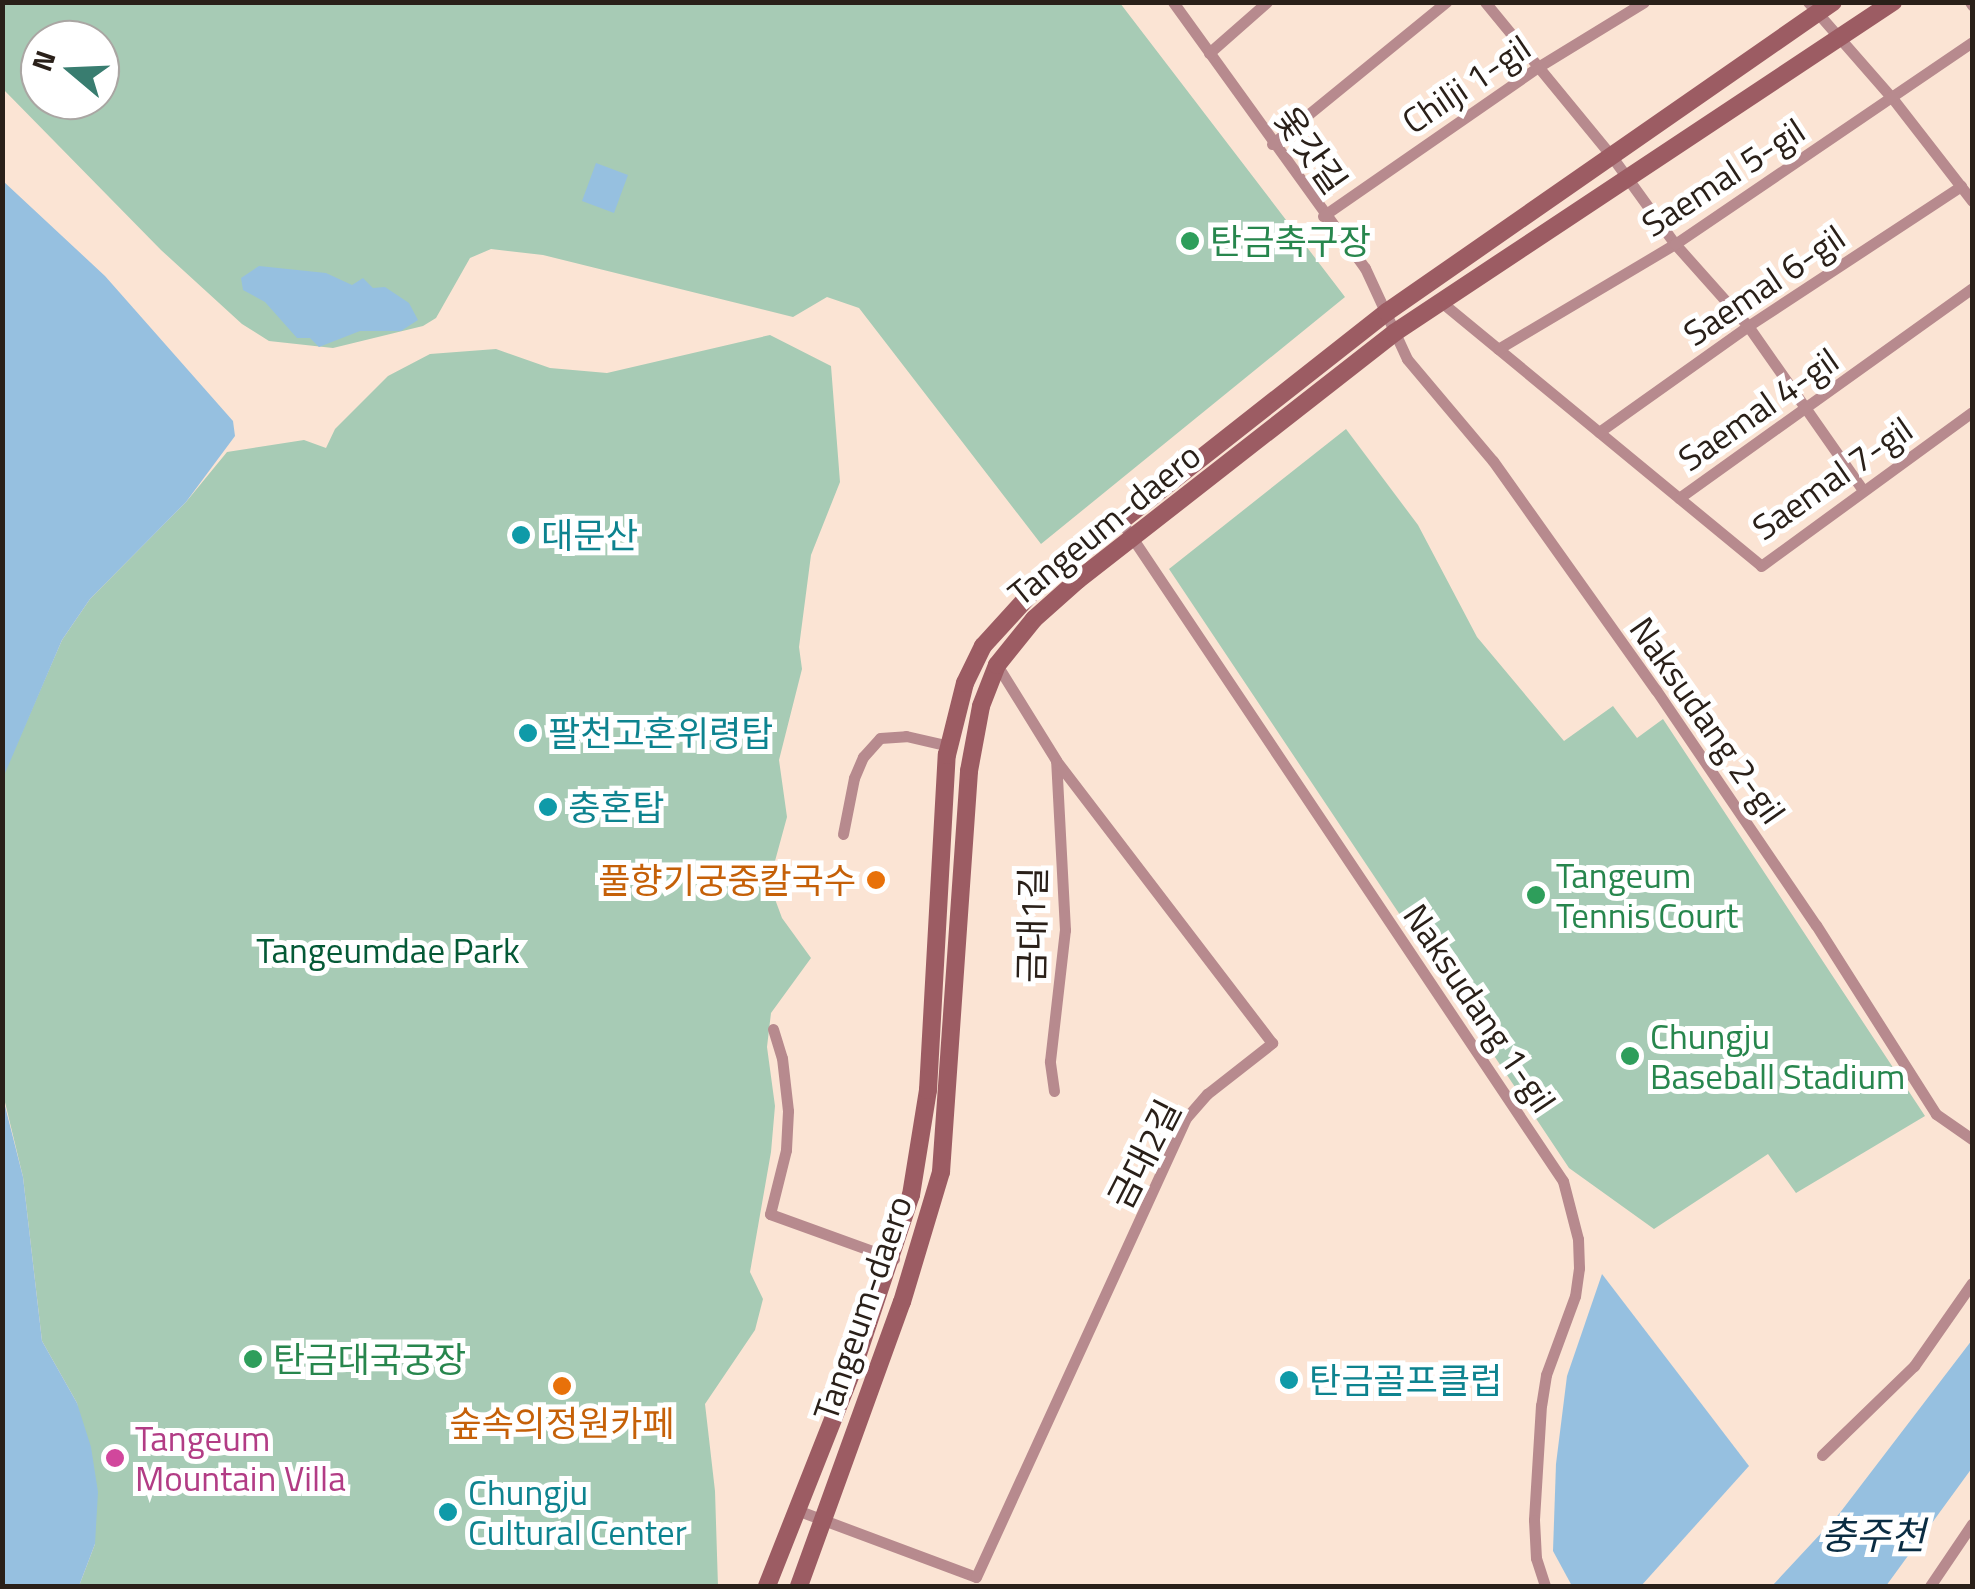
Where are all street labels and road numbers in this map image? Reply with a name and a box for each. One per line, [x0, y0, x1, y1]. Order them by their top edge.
street label: Chilji 1-gil [1394, 26, 1538, 142]
street label: 옻갓길 [1266, 98, 1356, 202]
street label: Saemal 5-gil [1634, 109, 1812, 245]
street label: Saemal 6-gil [1675, 216, 1853, 354]
street label: Saemal 4-gil [1670, 339, 1846, 479]
street label: Saemal 7-gil [1744, 408, 1920, 548]
street label: Tangeum-daero [1000, 434, 1208, 614]
street label: Naksudang 2-gil [1621, 609, 1795, 831]
street label: 금대1길 [1010, 867, 1054, 983]
street label: Naksudang 1-gil [1395, 896, 1565, 1120]
street label: 금대2길 [1099, 1093, 1189, 1215]
street label: Tangeum-daero [804, 1190, 920, 1426]

